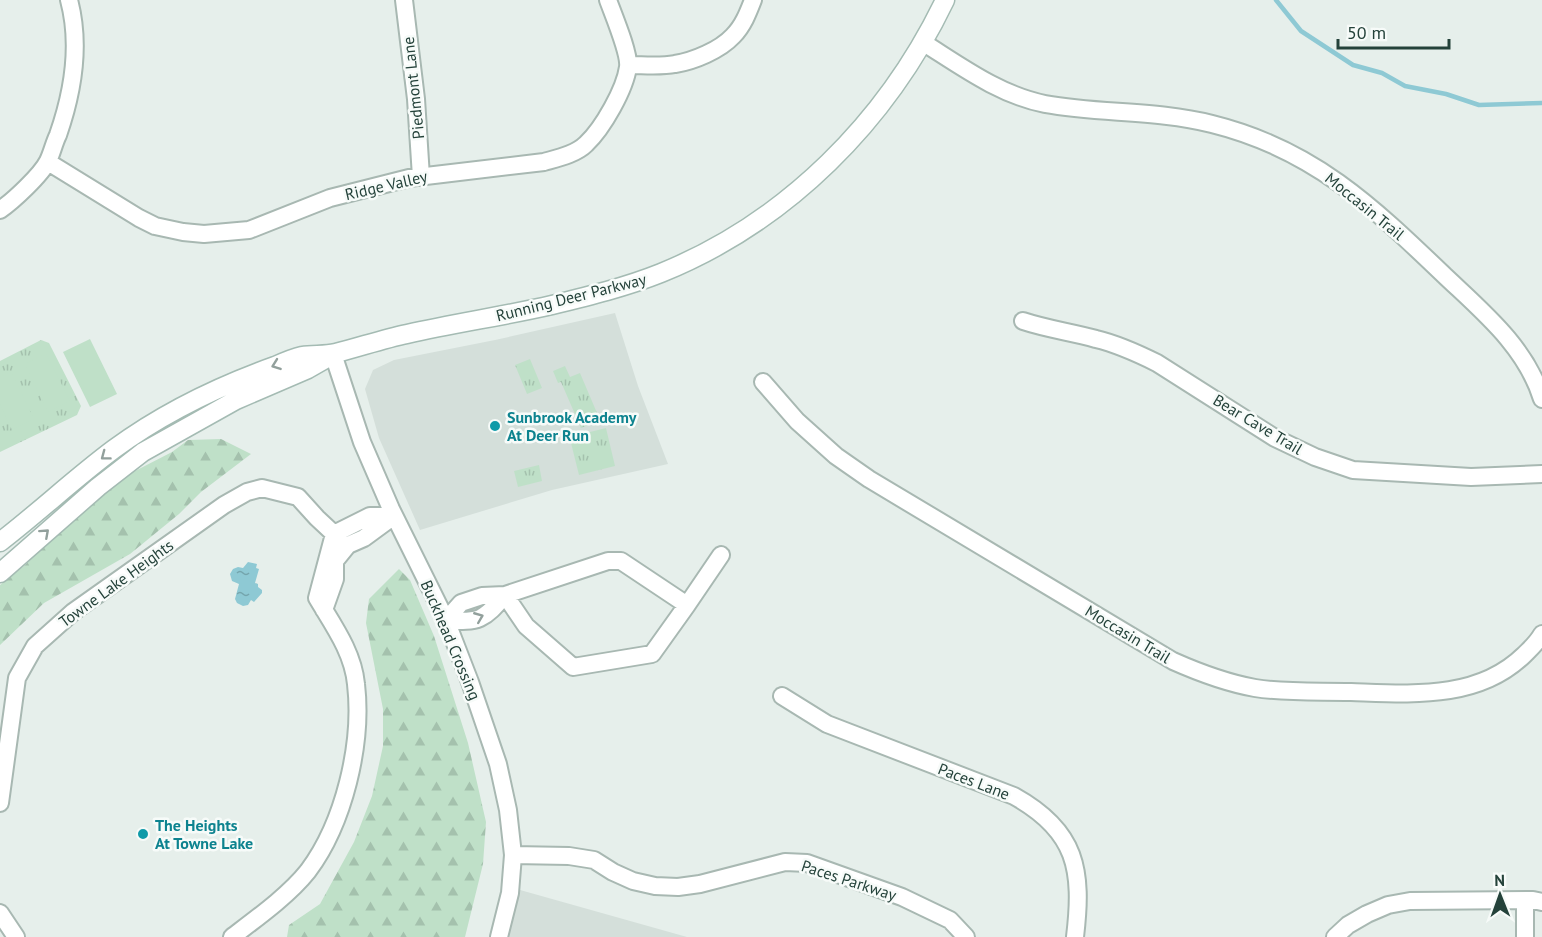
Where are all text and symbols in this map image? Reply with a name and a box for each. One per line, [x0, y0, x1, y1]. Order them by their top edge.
scale bar [1338, 12, 1449, 50]
text: 50 m [1347, 21, 1386, 44]
street label: Piedmont Lane [398, 36, 428, 140]
street label: Ridge Valley [343, 166, 430, 204]
street label: Moccasin Trail [1321, 168, 1409, 244]
street label: Running Deer Parkway [494, 269, 649, 325]
one-way arrow [271, 358, 282, 371]
street label: Bear Cave Trail [1210, 389, 1307, 459]
place label: Sunbrook Academy At Deer Run [507, 407, 637, 445]
marker: Sunbrook Academy At Deer Run [488, 419, 502, 433]
one-way arrow [100, 449, 111, 460]
one-way arrow [38, 529, 49, 540]
street label: Towne Lake Heights [55, 535, 177, 631]
street label: Buckhead Crossing [417, 577, 485, 703]
street label: Moccasin Trail [1082, 601, 1175, 668]
one-way arrow [473, 612, 484, 624]
street label: Paces Lane [935, 758, 1013, 804]
place label: The Heights At Towne Lake [155, 815, 253, 853]
marker: The Heights At Towne Lake [136, 827, 150, 841]
street label: Paces Parkway [799, 855, 900, 905]
north arrow [1470, 865, 1530, 925]
text: N [1494, 870, 1505, 890]

